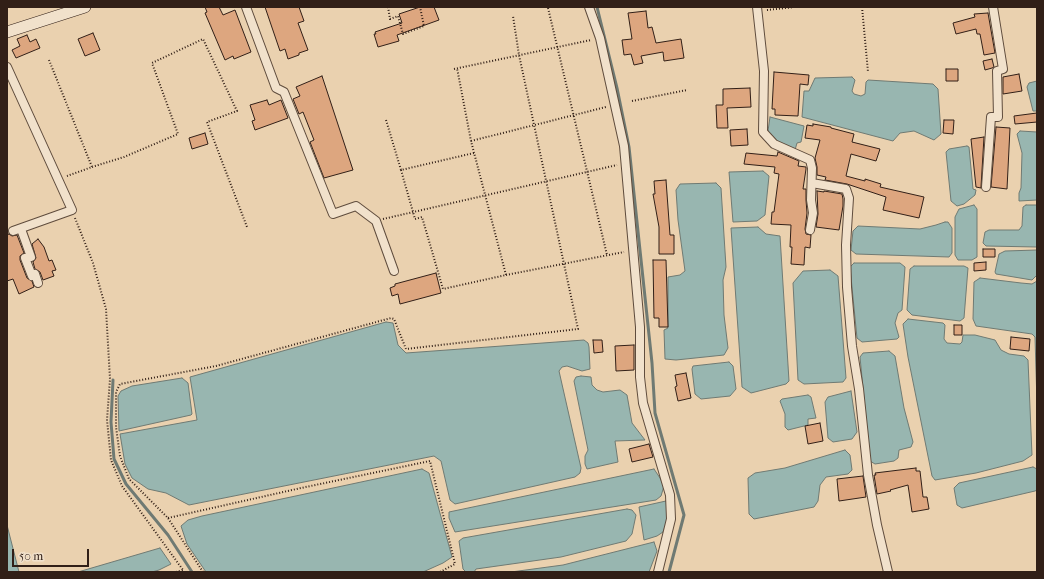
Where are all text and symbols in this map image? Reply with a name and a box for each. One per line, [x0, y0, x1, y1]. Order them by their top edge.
scale bar [14, 541, 91, 567]
text: 50 m [19, 549, 43, 563]

